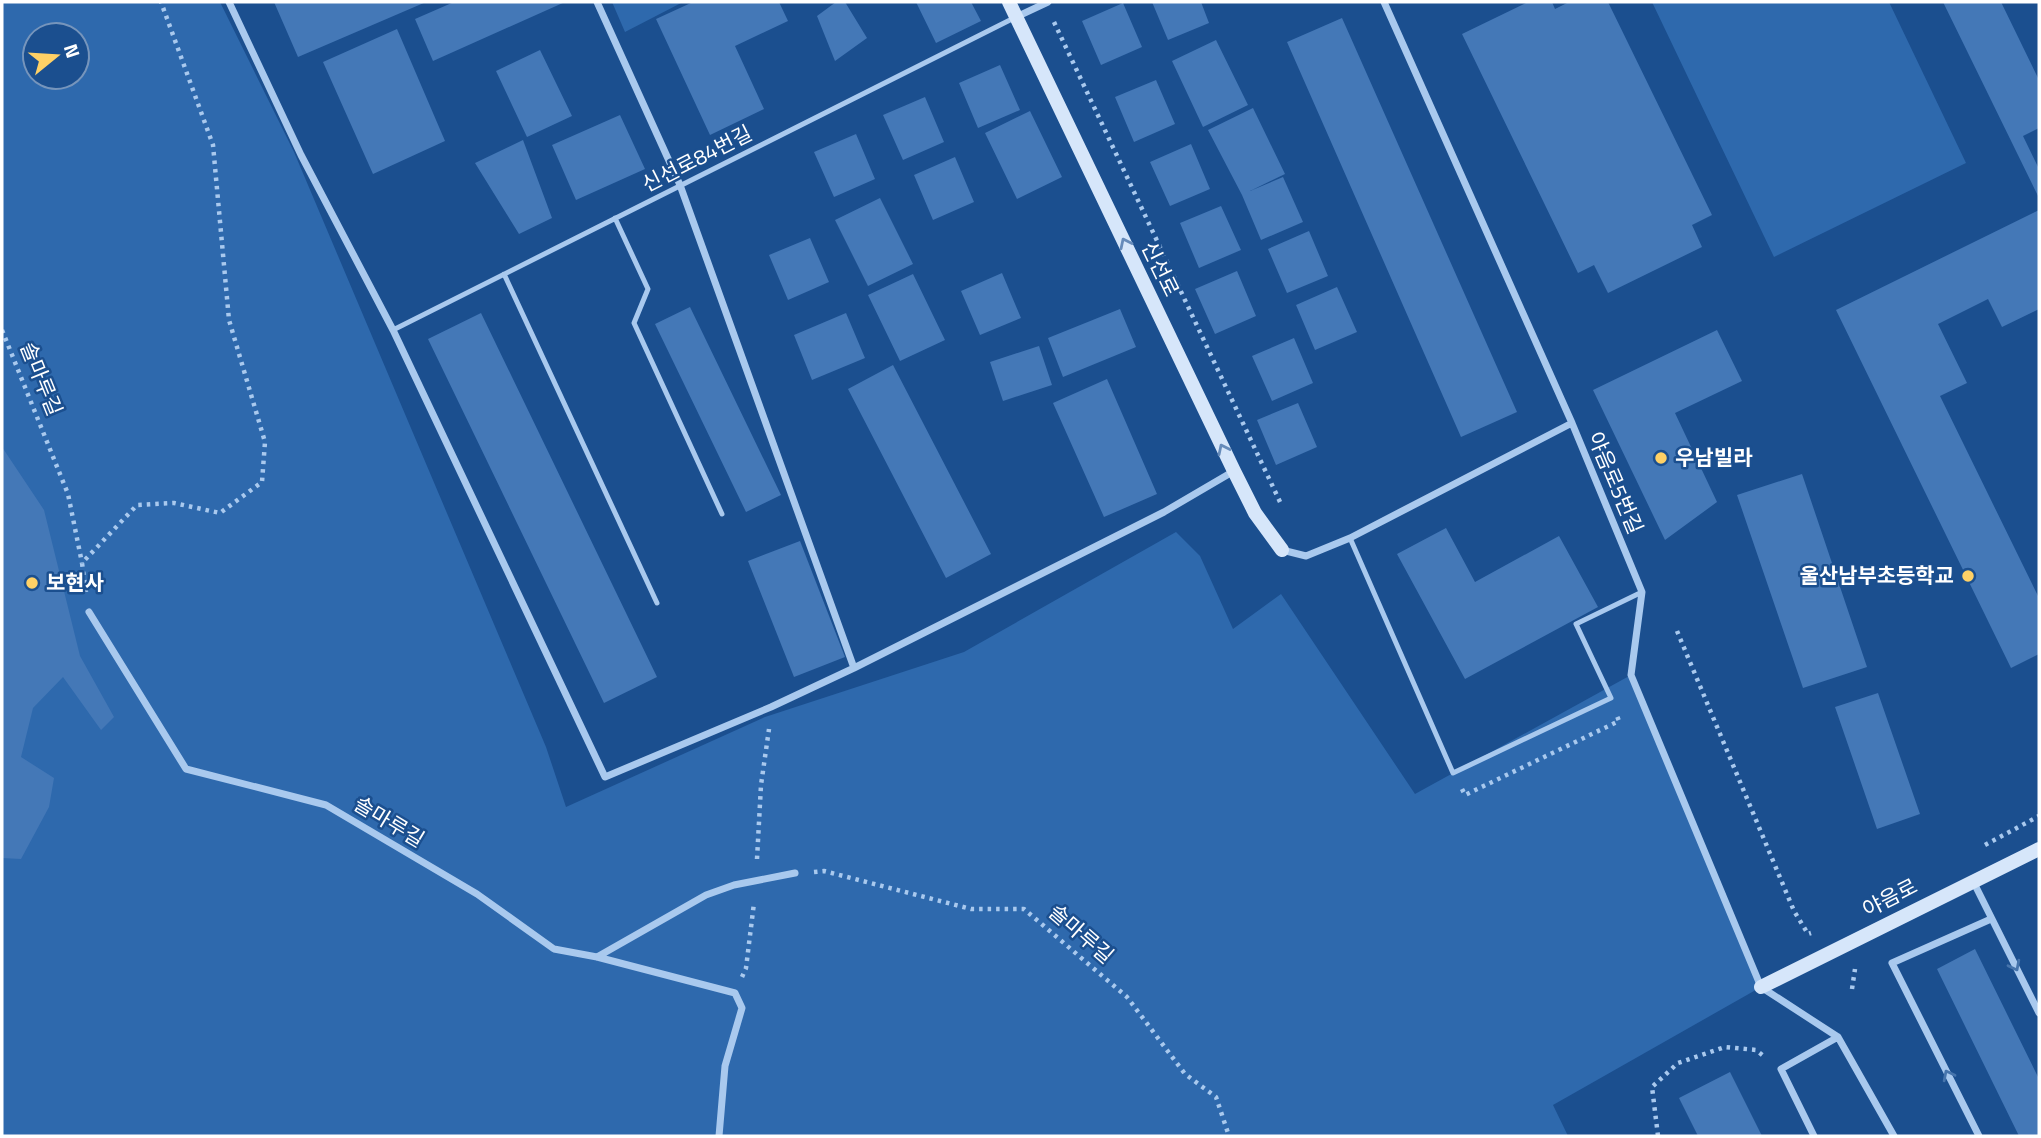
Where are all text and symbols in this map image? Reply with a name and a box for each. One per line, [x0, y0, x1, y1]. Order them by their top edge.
north arrow [21, 21, 91, 91]
text: N [57, 40, 88, 61]
street label: 신선로84번길 [636, 117, 757, 200]
street label: 신선로 [1134, 235, 1188, 302]
one-way arrow [1119, 238, 1133, 250]
street label: 솔마루길 [13, 337, 71, 420]
street label: 야음로5번길 [1580, 426, 1652, 539]
place label: 우남빌라 [1675, 441, 1753, 473]
one-way arrow [1217, 444, 1231, 456]
marker: 우남빌라 [1653, 450, 1669, 466]
place label: 울산남부초등학교 [1799, 559, 1954, 591]
place label: 보현사 [46, 566, 104, 598]
marker: 울산남부초등학교 [1960, 568, 1976, 584]
marker: 보현사 [24, 575, 40, 591]
street label: 솔마루길 [348, 788, 431, 855]
street label: 야음로 [1856, 870, 1923, 925]
street label: 솔마루길 [1042, 896, 1121, 971]
one-way arrow [2007, 959, 2020, 971]
one-way arrow [1943, 1070, 1957, 1082]

